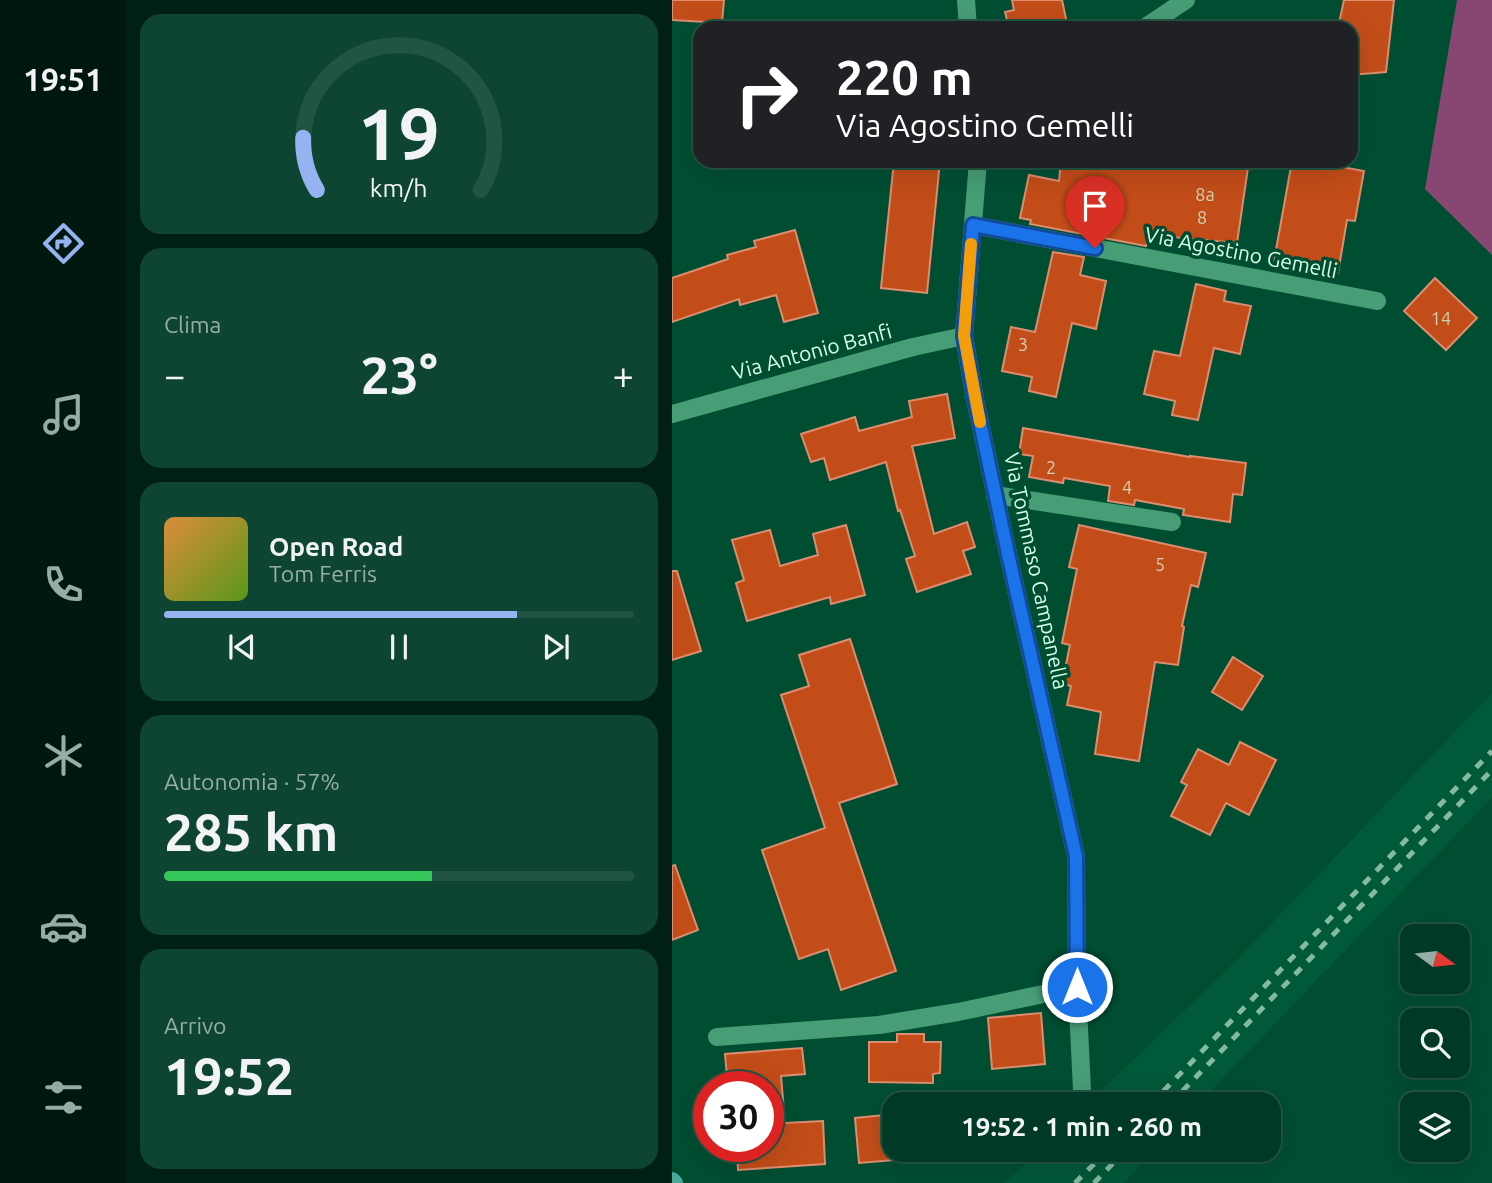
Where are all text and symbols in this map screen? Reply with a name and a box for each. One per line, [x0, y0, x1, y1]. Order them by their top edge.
icon: right [721, 49, 812, 140]
text: 220 m [836, 49, 973, 104]
text: 19:51 [23, 61, 103, 97]
text: 19 [358, 92, 440, 174]
text: Via Agostino Gemelli [836, 107, 1134, 143]
text: km/h [370, 174, 428, 202]
pin [1065, 176, 1125, 248]
house number: 8a [1195, 184, 1215, 204]
icon: arrive [1076, 187, 1114, 225]
house number: 8 [1197, 207, 1207, 227]
icon: directions [39, 219, 88, 268]
street label: Via Agostino Gemelli [1143, 222, 1339, 282]
house number: 14 [1431, 308, 1451, 328]
text: Clima [164, 312, 221, 337]
street label: Via Antonio Banfi [729, 318, 894, 384]
house number: 3 [1018, 334, 1028, 354]
text: 23° [360, 346, 438, 404]
text: − [164, 354, 185, 396]
text: + [613, 354, 634, 396]
icon: music [39, 390, 88, 439]
street label: Via Tommaso Campanella [1000, 450, 1074, 691]
house number: 2 [1046, 457, 1056, 477]
house number: 4 [1122, 477, 1132, 497]
text: Open Road [269, 532, 403, 561]
house number: 5 [1155, 554, 1165, 574]
icon: phone [39, 560, 88, 609]
text: Tom Ferris [269, 561, 377, 586]
icon: previous [223, 628, 261, 666]
icon: pause [380, 628, 418, 666]
icon: next [537, 628, 575, 666]
icon: climate [39, 731, 88, 780]
text: Autonomia · 57% [164, 769, 340, 794]
text: 285 km [164, 803, 338, 861]
icon: car [39, 902, 88, 951]
north arrow [1400, 924, 1470, 994]
map controls [1400, 924, 1470, 1162]
position arrow [1040, 950, 1114, 1024]
button: search [1400, 1008, 1470, 1078]
text: Arrivo [164, 1013, 227, 1038]
text: 19:52 [164, 1047, 294, 1105]
speed limit sign: 30 [693, 1071, 784, 1162]
icon: filters [39, 1073, 88, 1122]
button: layers [1400, 1092, 1470, 1162]
text: 19:52 · 1 min · 260 m [961, 1112, 1202, 1141]

